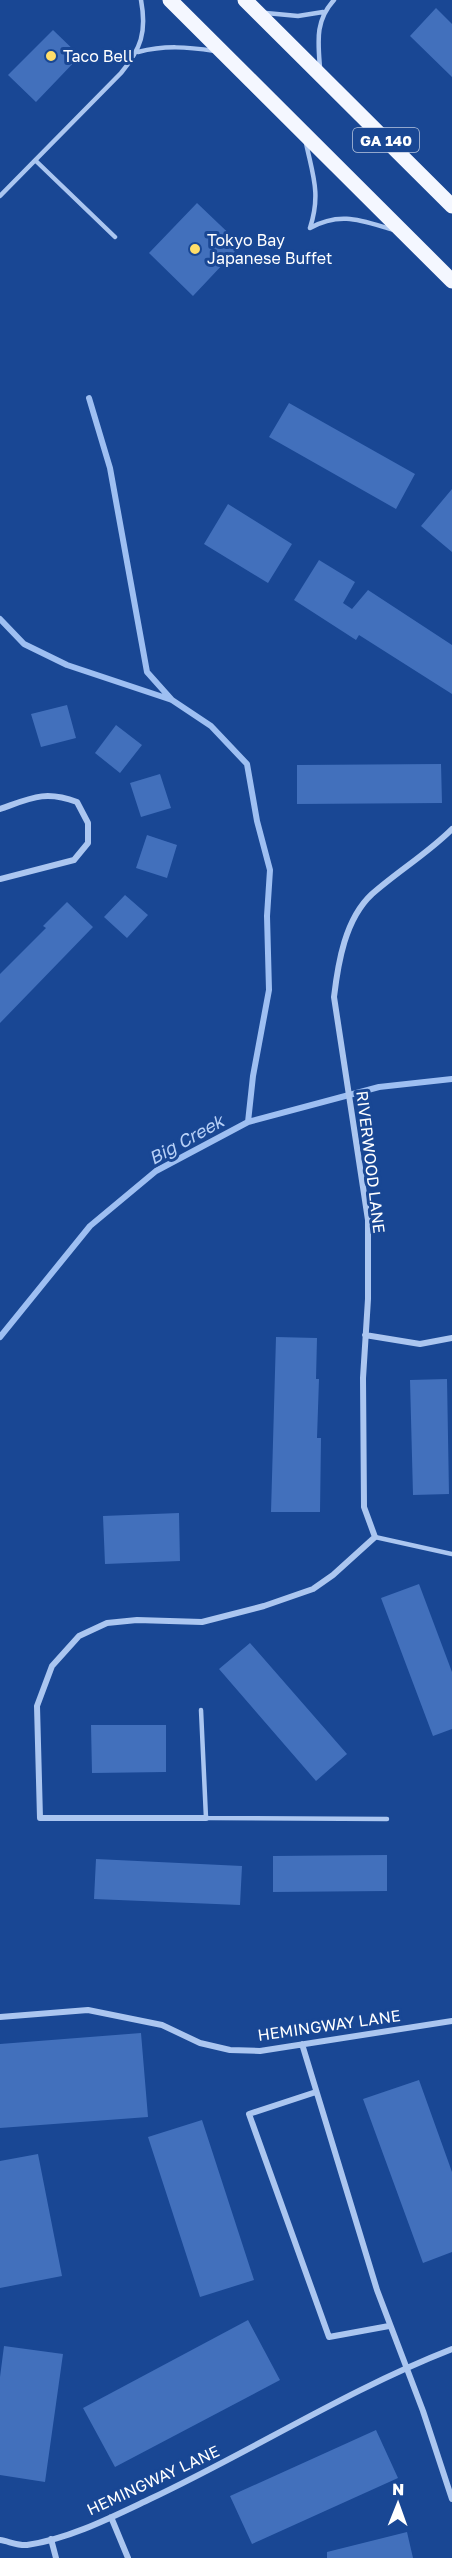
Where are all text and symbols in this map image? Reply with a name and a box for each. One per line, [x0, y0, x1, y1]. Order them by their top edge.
place label: Taco Bell [63, 46, 133, 66]
marker: Taco Bell [44, 49, 58, 63]
road number: GA 140 [353, 128, 419, 152]
place label: Tokyo Bay Japanese Buffet [207, 230, 332, 268]
marker: Tokyo Bay Japanese Buffet [188, 242, 202, 256]
street label: RIVERWOOD LANE [352, 1090, 390, 1234]
water label: Big Creek [145, 1108, 229, 1169]
street label: HEMINGWAY LANE [256, 2005, 402, 2045]
street label: HEMINGWAY LANE [84, 2441, 222, 2519]
north arrow [368, 2474, 428, 2534]
text: N [392, 2479, 405, 2499]

